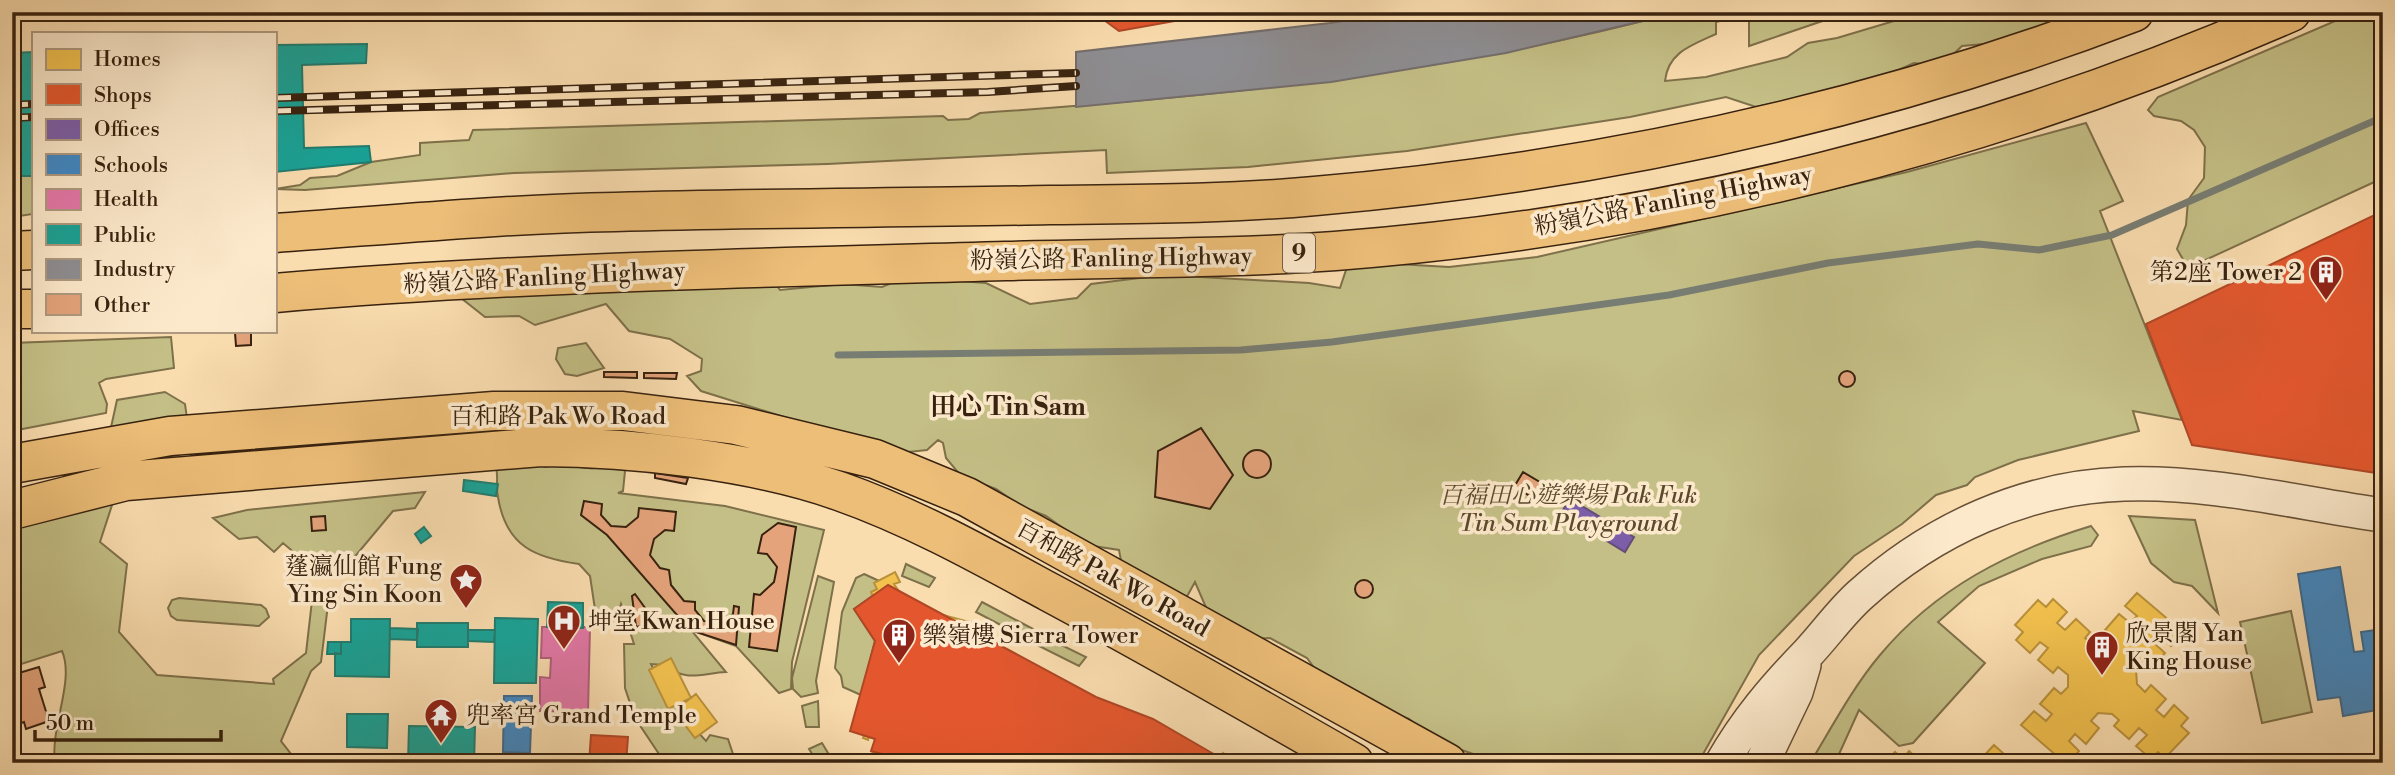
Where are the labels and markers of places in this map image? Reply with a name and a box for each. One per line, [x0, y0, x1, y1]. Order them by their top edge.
building icon: 第2座 Tower 2 [2307, 253, 2345, 302]
place label: 第2座 Tower 2 [2150, 258, 2302, 288]
place label: 蓬瀛仙館 Fung Ying Sin Koon [285, 552, 443, 610]
place icon: 蓬瀛仙館 Fung Ying Sin Koon [447, 561, 485, 610]
hospital icon: 坤堂 Kwan House [545, 602, 583, 651]
place label: 坤堂 Kwan House [588, 607, 775, 637]
building icon: 樂嶺樓 Sierra Tower [880, 616, 918, 665]
place label: 欣景閣 Yan King House [2126, 619, 2252, 677]
place label: 樂嶺樓 Sierra Tower [923, 621, 1139, 651]
building icon: 欣景閣 Yan King House [2083, 628, 2121, 677]
temple icon: 兜率宮 Grand Temple [422, 696, 460, 745]
place label: 兜率宮 Grand Temple [466, 701, 697, 731]

